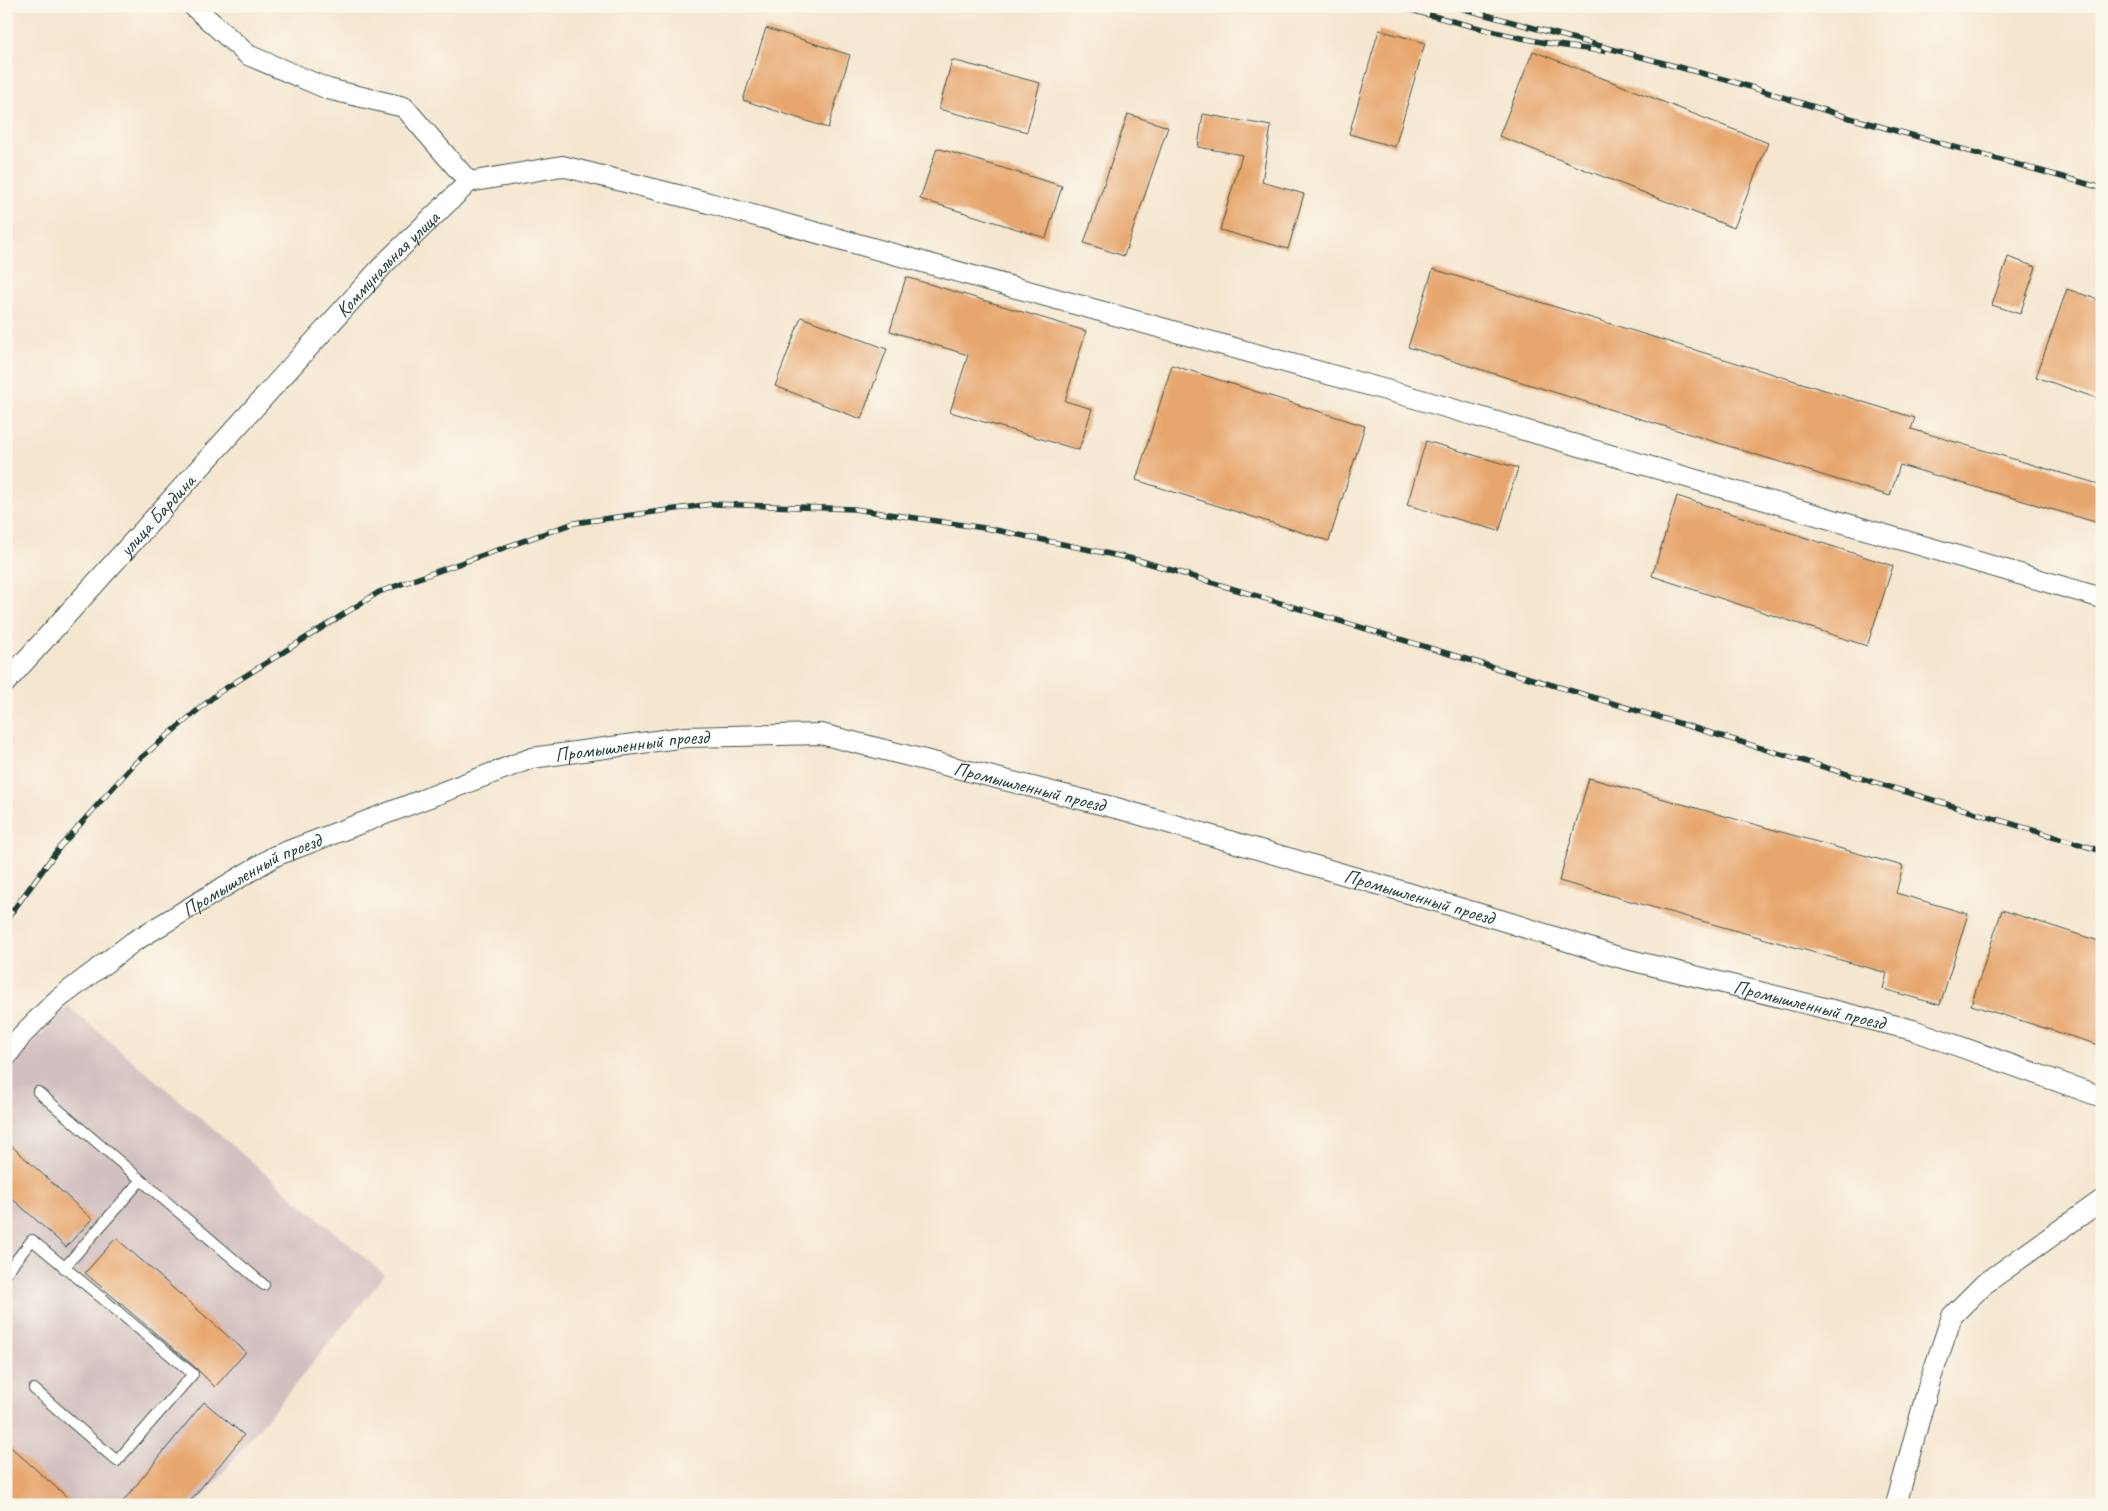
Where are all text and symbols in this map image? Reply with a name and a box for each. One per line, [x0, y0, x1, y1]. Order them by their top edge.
street label: Коммунальная улица [330, 204, 446, 322]
street label: улица Бардина [113, 468, 202, 562]
street label: Промышленный проезд [553, 724, 711, 767]
street label: Промышленный проезд [951, 755, 1110, 818]
street label: Промышленный проезд [177, 826, 326, 922]
street label: Промышленный проезд [1341, 863, 1499, 931]
street label: Промышленный проезд [1731, 974, 1890, 1036]

